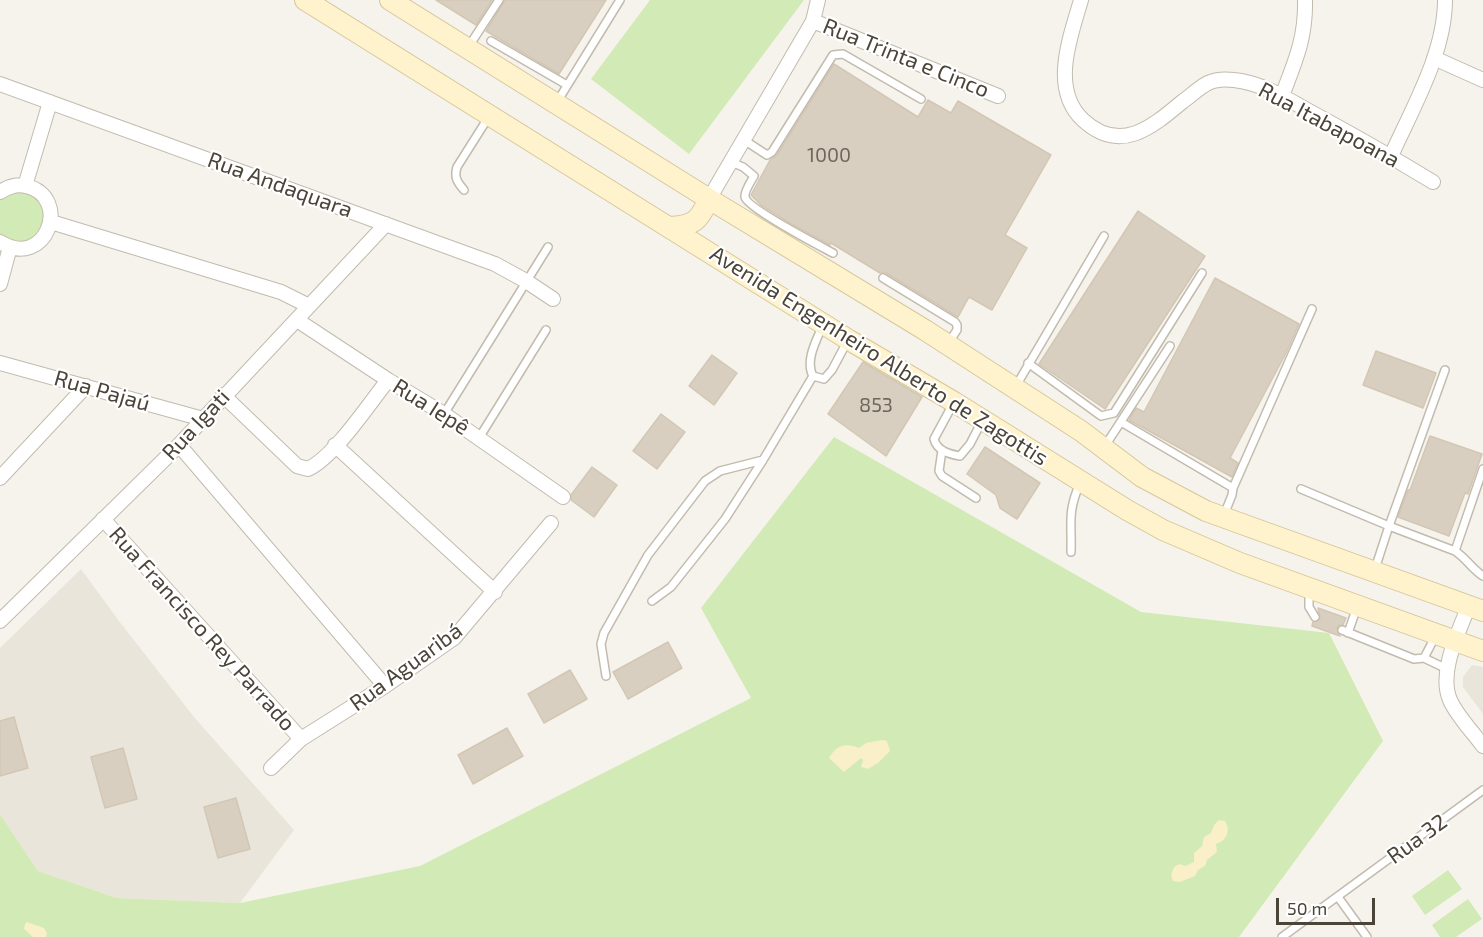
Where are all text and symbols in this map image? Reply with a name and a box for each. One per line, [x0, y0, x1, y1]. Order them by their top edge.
street label: Rua Trinta e Cinco [819, 13, 993, 103]
street label: Rua Itabapoana [1254, 77, 1404, 173]
house number: 1000 [807, 143, 851, 167]
street label: Rua Andaquara [204, 147, 356, 223]
street label: Avenida Engenheiro Alberto de Zagottis [705, 241, 1053, 471]
street label: Rua Pajaú [51, 365, 153, 417]
street label: Rua Iepê [388, 373, 474, 441]
street label: Rua Igati [157, 384, 235, 466]
house number: 853 [859, 393, 893, 417]
street label: Rua Francisco Rey Parrado [103, 522, 301, 736]
street label: Rua Aguaribá [345, 617, 467, 717]
street label: Rua 32 [1382, 808, 1452, 870]
scale bar [1279, 886, 1378, 924]
text: 50 m [1287, 897, 1327, 919]

